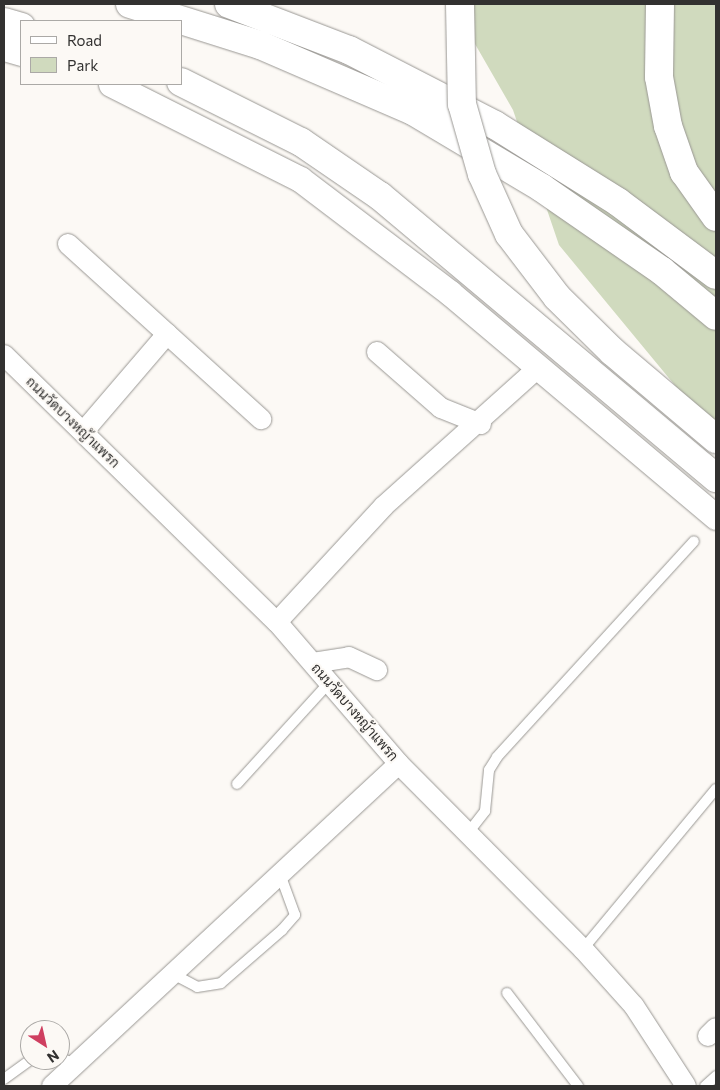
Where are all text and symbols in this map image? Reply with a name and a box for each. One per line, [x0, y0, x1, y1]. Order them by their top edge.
legend [20, 20, 182, 85]
text: Road [67, 31, 102, 49]
text: Park [67, 56, 98, 74]
street label: ถนนวัดบางหญ้าแพรก [23, 373, 123, 471]
street label: ถนนวัดบางหญ้าแพรก [308, 660, 402, 764]
north arrow [20, 1020, 70, 1070]
text: N [44, 1047, 62, 1067]

